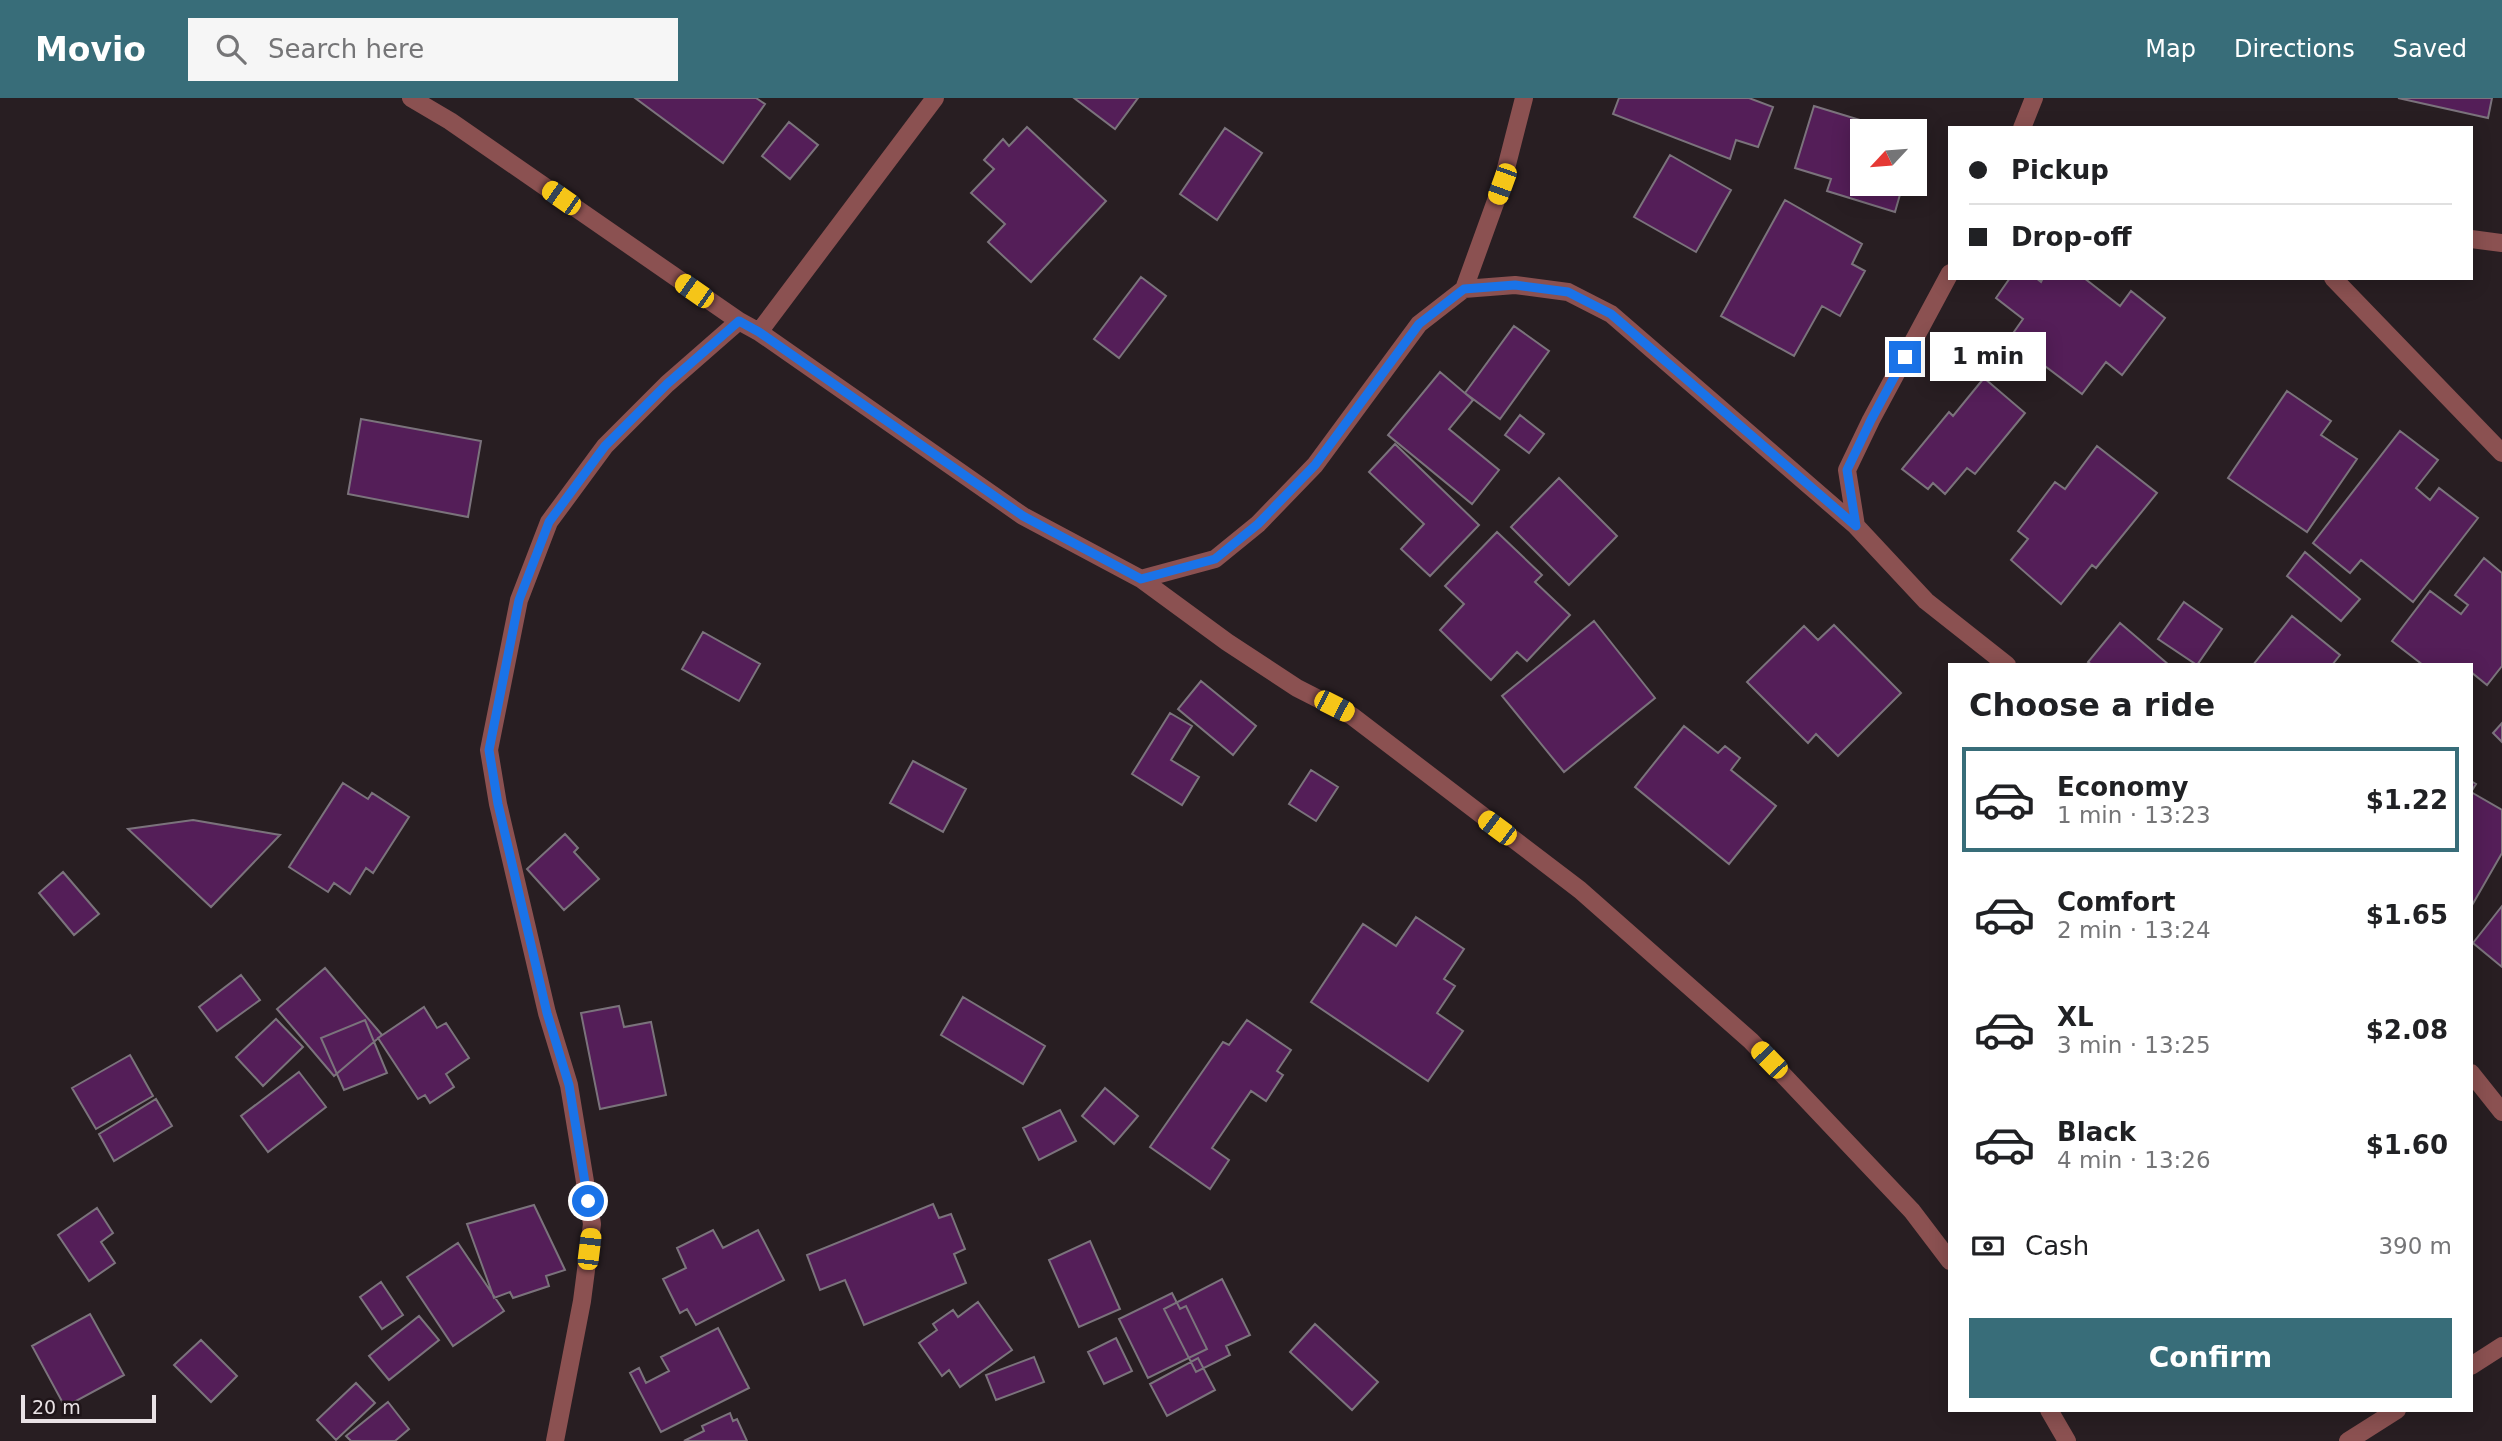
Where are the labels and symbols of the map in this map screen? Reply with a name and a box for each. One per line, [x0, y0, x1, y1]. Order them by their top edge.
north arrow [1850, 119, 1927, 196]
car [1485, 161, 1520, 207]
car [538, 177, 585, 219]
car [671, 270, 718, 312]
callout: 1 min [1930, 332, 2045, 382]
route end [1889, 341, 1921, 373]
car [1311, 687, 1358, 725]
car [1474, 807, 1521, 849]
car [1747, 1038, 1792, 1082]
route start [572, 1185, 604, 1217]
car [577, 1227, 602, 1271]
scale bar [21, 1392, 156, 1424]

